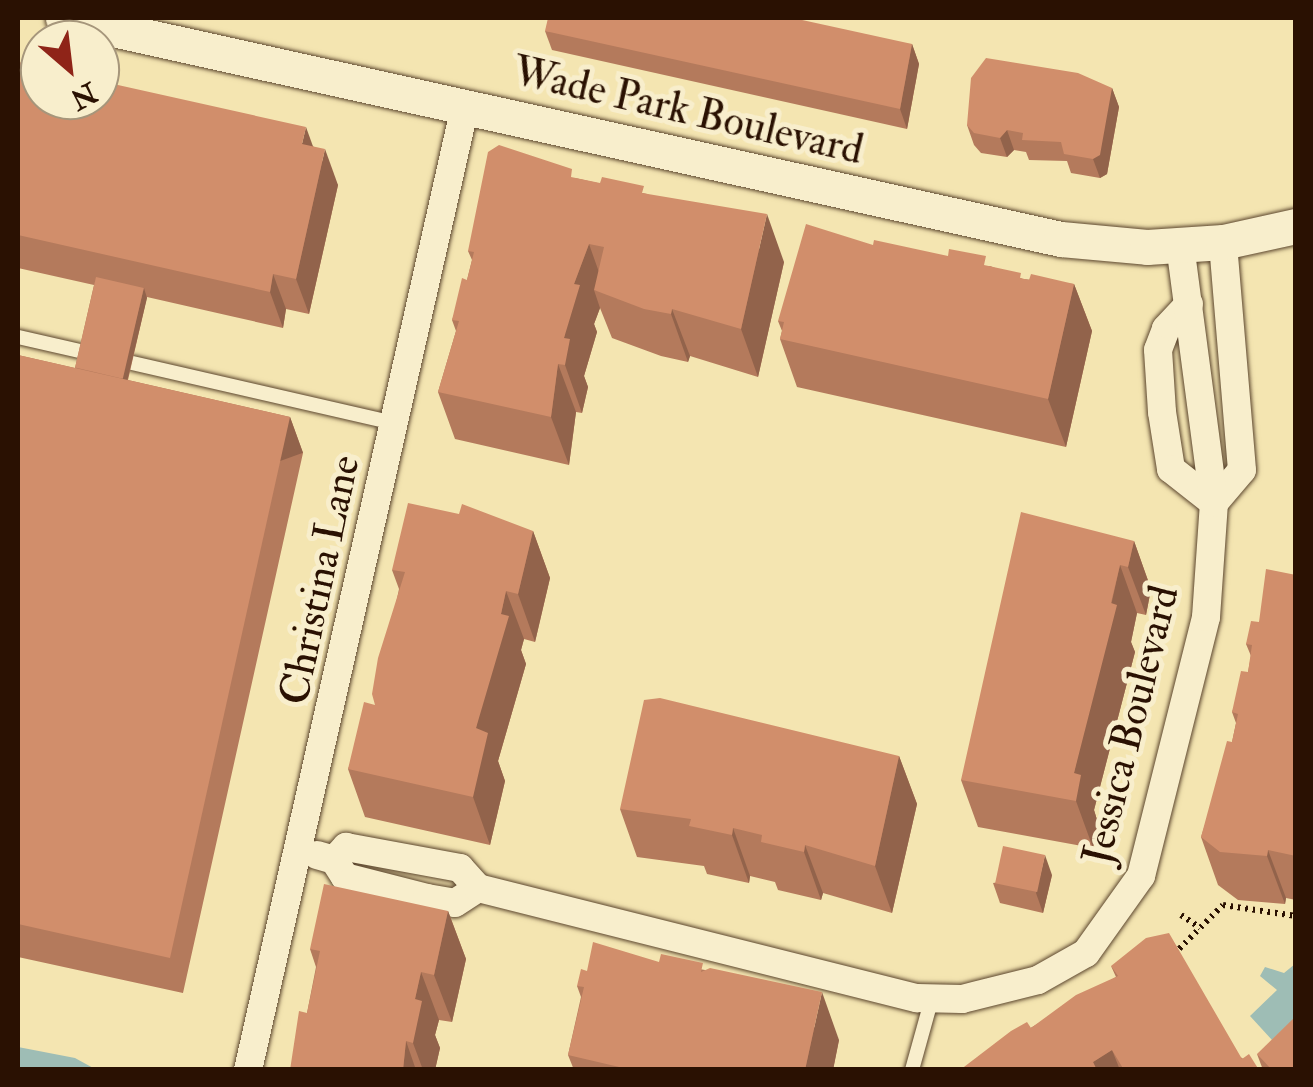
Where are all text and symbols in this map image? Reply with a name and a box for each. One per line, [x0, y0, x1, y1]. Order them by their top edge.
north arrow [20, 20, 120, 120]
street label: Wade Park Boulevard [508, 46, 868, 176]
text: N [64, 74, 103, 116]
street label: Christina Lane [269, 451, 371, 709]
street label: Jessica Boulevard [1072, 580, 1190, 870]

